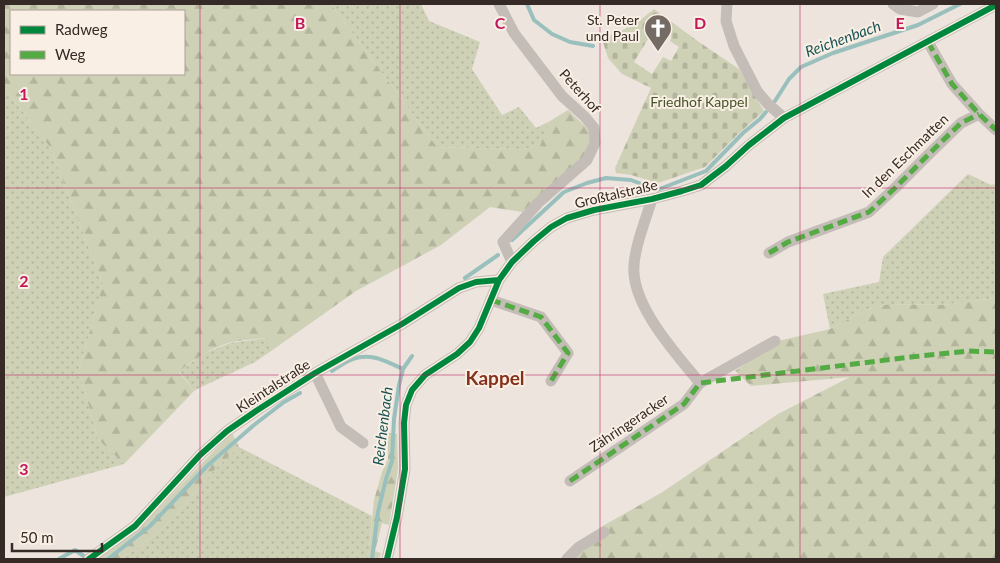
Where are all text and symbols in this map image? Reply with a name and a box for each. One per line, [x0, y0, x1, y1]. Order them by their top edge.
legend [10, 10, 185, 75]
place label: St. Peter und Paul [586, 11, 639, 44]
text: B [295, 13, 305, 32]
text: C [495, 13, 506, 32]
church icon: St. Peter und Paul [643, 13, 673, 52]
text: D [694, 13, 706, 32]
text: E [895, 13, 905, 32]
water label: Reichenbach [802, 16, 883, 60]
text: Radweg [55, 20, 108, 38]
text: Weg [55, 45, 86, 63]
street label: Peterhof [556, 65, 605, 116]
text: 1 [19, 84, 29, 103]
park label: Friedhof Kappel [650, 93, 748, 110]
street label: In den Eschmatten [858, 110, 951, 201]
street label: Großtalstraße [573, 176, 659, 211]
text: 2 [19, 271, 29, 290]
street label: Kleintalstraße [233, 355, 313, 416]
district label: Kappel [465, 366, 525, 389]
water label: Reichenbach [368, 385, 396, 466]
street label: Zähringeracker [586, 390, 672, 455]
text: 3 [19, 459, 29, 478]
scale bar [12, 520, 102, 552]
text: 50 m [20, 528, 54, 546]

